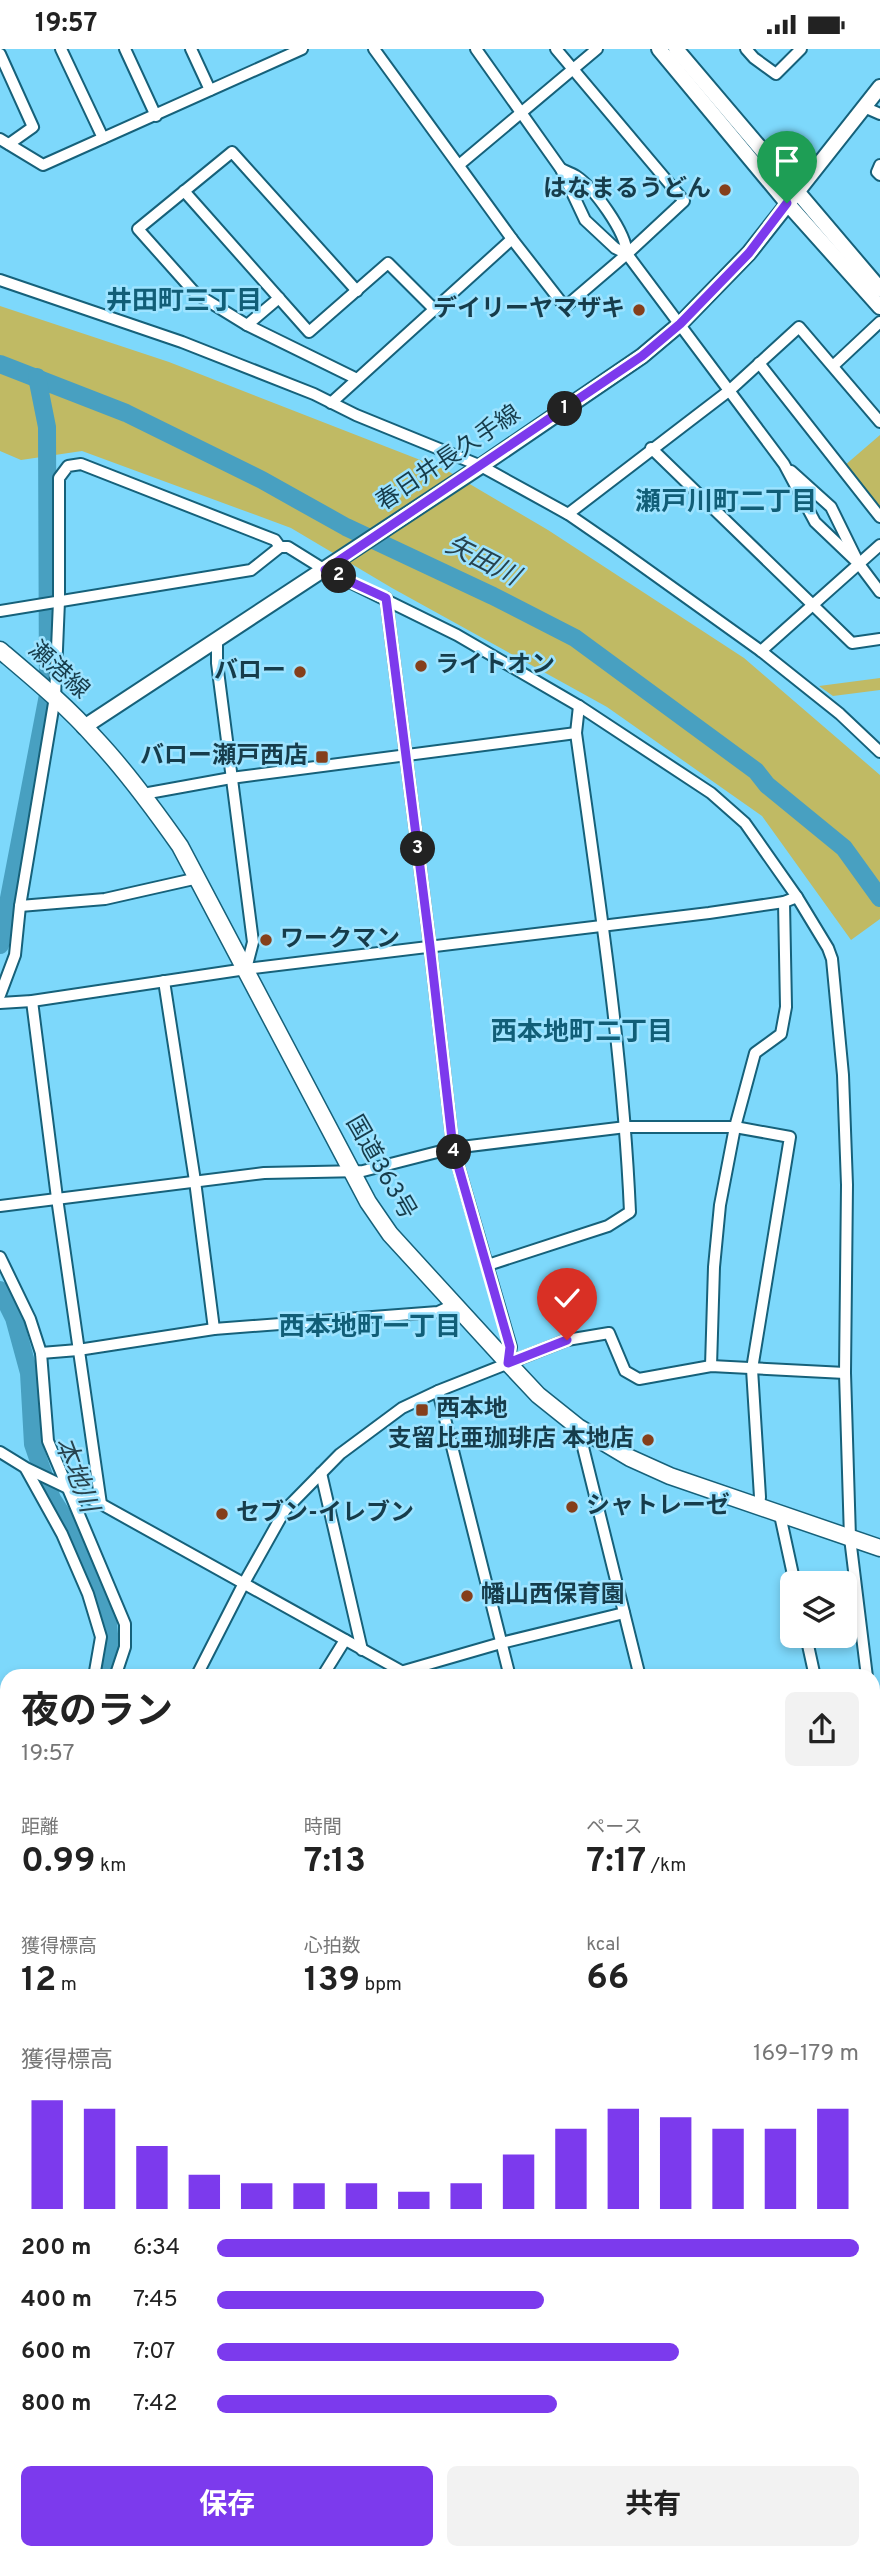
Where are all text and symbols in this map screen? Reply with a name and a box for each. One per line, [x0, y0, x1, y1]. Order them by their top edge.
text: 19:57 [35, 8, 98, 41]
pin [757, 131, 817, 203]
icon: arrive [768, 142, 806, 180]
place label: はなまるうどん [543, 175, 711, 205]
marker: はなまるうどん [717, 182, 733, 198]
district label: 井田町三丁目 [106, 286, 262, 319]
place label: デイリーヤマザキ [433, 295, 625, 325]
marker: デイリーヤマザキ [631, 302, 647, 318]
pin: 1 [548, 391, 582, 427]
text: 1 [561, 396, 568, 420]
street label: 春日井長久手線 [371, 400, 527, 518]
district label: 瀬戸川町二丁目 [635, 487, 817, 520]
water label: 矢田川 [440, 530, 527, 596]
pin: 2 [322, 559, 356, 593]
text: 2 [333, 563, 344, 587]
street label: 瀬港線 [21, 636, 95, 706]
place label: ライトオン [435, 651, 555, 681]
place label: バロー [214, 657, 286, 687]
marker: ライトオン [413, 658, 429, 674]
marker: バロー [292, 664, 308, 680]
place label: バロー瀬戸西店 [140, 742, 308, 772]
marker: バロー瀬戸西店 [314, 749, 330, 765]
pin: 3 [400, 831, 436, 867]
text: 3 [412, 836, 423, 860]
place label: ワークマン [280, 925, 400, 955]
marker: ワークマン [258, 932, 274, 948]
district label: 西本地町二丁目 [491, 1017, 673, 1050]
street label: 国道363号 [338, 1111, 422, 1225]
pin: 4 [436, 1135, 472, 1169]
text: 4 [447, 1139, 460, 1163]
pin [537, 1268, 597, 1340]
icon: check [548, 1279, 586, 1317]
district label: 西本地町一丁目 [279, 1312, 461, 1345]
place label: 西本地 [436, 1395, 508, 1425]
marker: 西本地 [414, 1402, 430, 1418]
place label: 支留比亜珈琲店 本地店 [388, 1425, 634, 1455]
marker: 支留比亜珈琲店 本地店 [640, 1432, 656, 1448]
water label: 本地川 [46, 1433, 105, 1520]
place label: シャトレーゼ [586, 1492, 730, 1522]
place label: セブン-イレブン [236, 1499, 414, 1529]
marker: シャトレーゼ [564, 1499, 580, 1515]
marker: セブン-イレブン [214, 1506, 230, 1522]
map controls [780, 1571, 857, 1648]
button: layers [780, 1571, 857, 1648]
place label: 幡山西保育園 [481, 1581, 625, 1611]
marker: 幡山西保育園 [459, 1588, 475, 1604]
text: 夜のラン [21, 1689, 173, 1738]
button: share [785, 1692, 859, 1766]
text: 19:57 [21, 1740, 75, 1769]
text: 距離 [21, 1816, 59, 1840]
text: 時間 [304, 1816, 342, 1840]
text: ペース [586, 1816, 642, 1840]
text: 0.99 [21, 1840, 96, 1884]
text: 7:13 [304, 1840, 366, 1884]
text: 7:17 [586, 1840, 646, 1884]
text: km [96, 1854, 126, 1878]
text: /km [646, 1854, 686, 1878]
text: kcal [586, 1933, 620, 1957]
text: 獲得標高 [21, 1935, 97, 1959]
text: 心拍数 [304, 1935, 361, 1959]
text: 66 [586, 1957, 629, 2001]
text: 12 [21, 1959, 56, 2003]
text: 139 [304, 1959, 360, 2003]
text: m [56, 1973, 77, 1997]
text: bpm [360, 1973, 402, 1997]
text: 169–179 m [753, 2040, 859, 2069]
text: 獲得標高 [21, 2047, 113, 2076]
text: 200 m [21, 2234, 91, 2263]
text: 6:34 [133, 2234, 180, 2263]
text: 400 m [21, 2286, 92, 2315]
text: 7:45 [133, 2286, 178, 2315]
text: 600 m [21, 2338, 91, 2367]
text: 7:07 [133, 2338, 175, 2367]
text: 800 m [21, 2390, 91, 2419]
text: 7:42 [133, 2390, 178, 2419]
button: 保存 [21, 2466, 433, 2546]
button: 共有 [447, 2466, 859, 2546]

